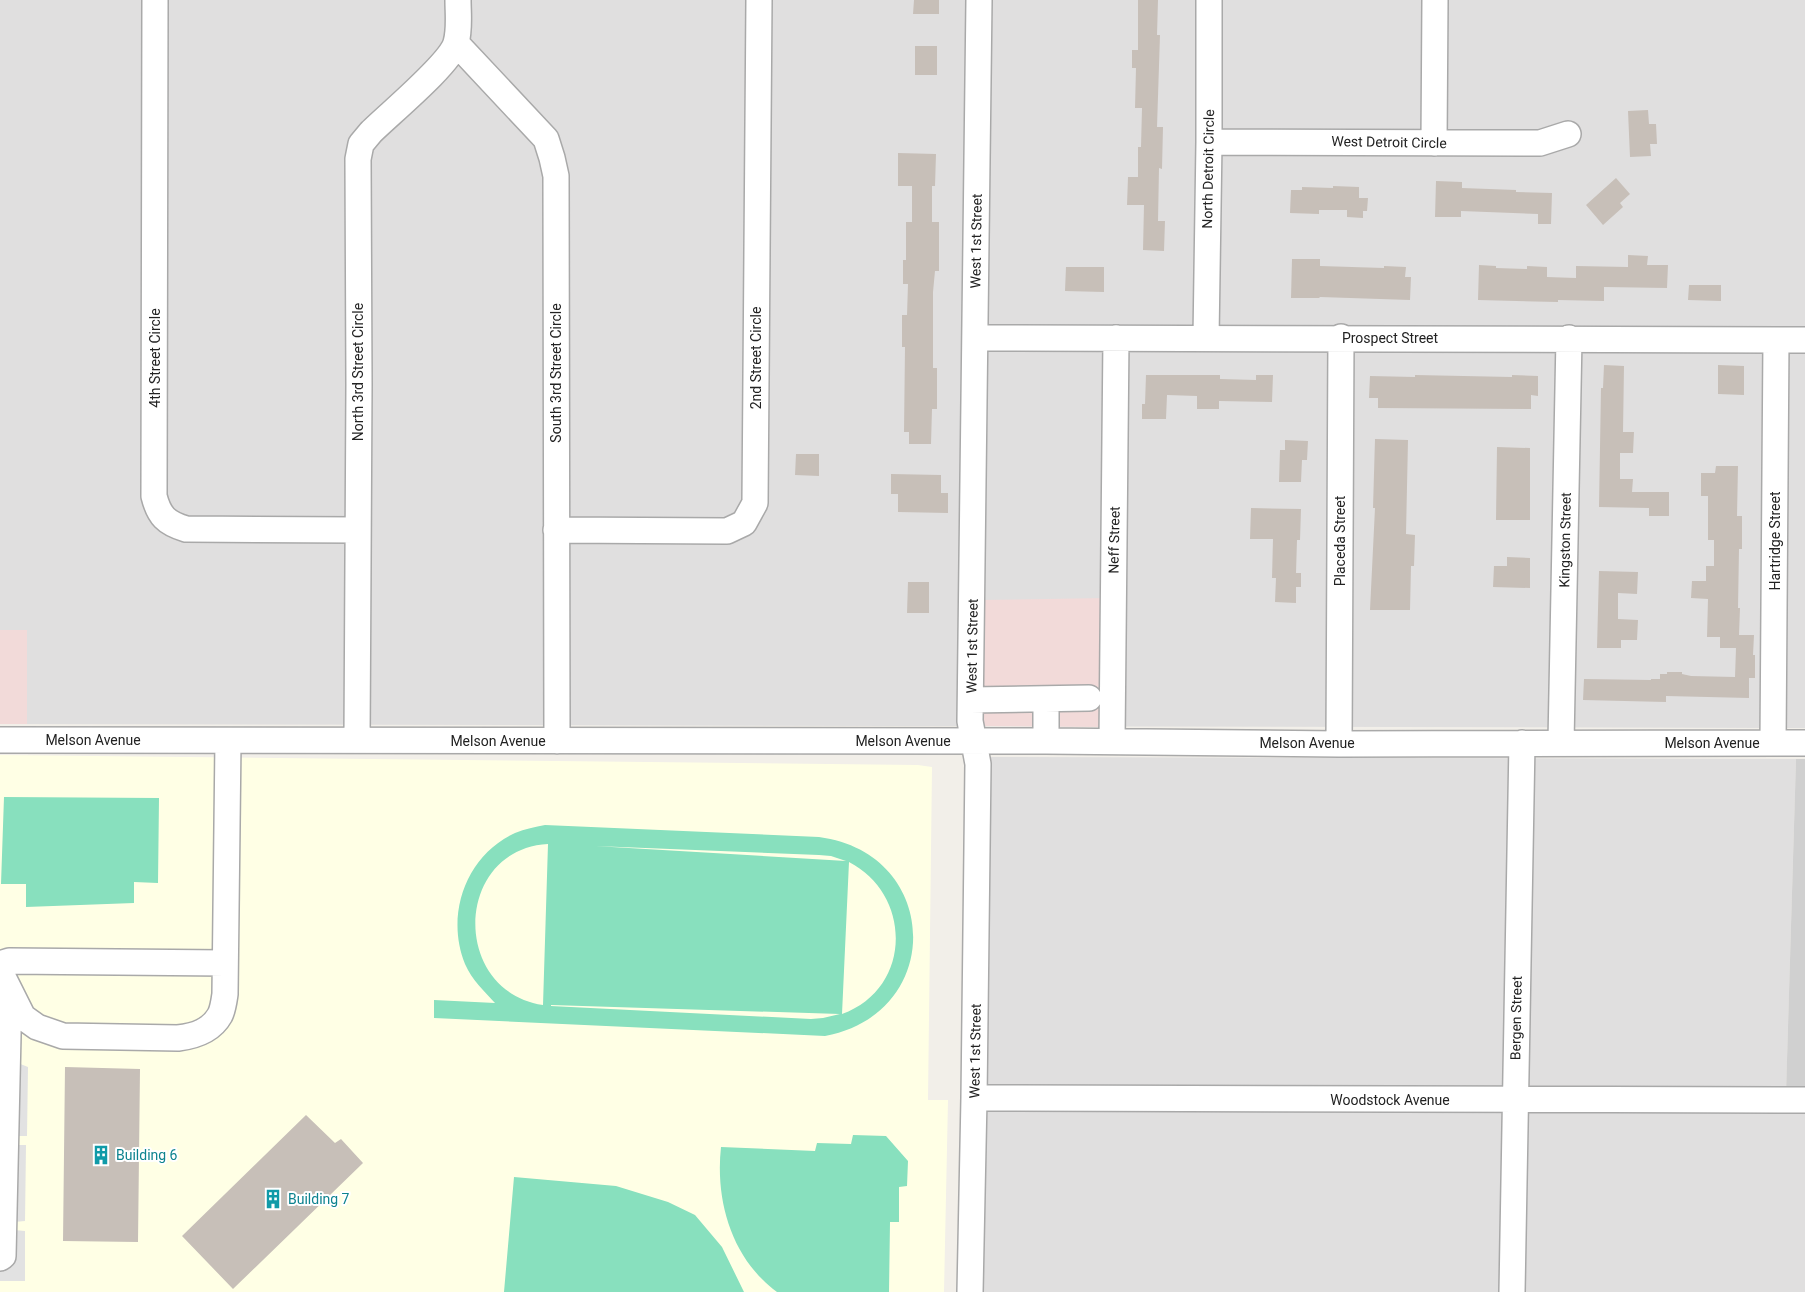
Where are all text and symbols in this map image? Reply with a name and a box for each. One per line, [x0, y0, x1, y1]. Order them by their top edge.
street label: North Detroit Circle [1199, 109, 1217, 229]
street label: West Detroit Circle [1331, 133, 1447, 151]
street label: West 1st Street [967, 193, 985, 289]
street label: North 3rd Street Circle [350, 303, 366, 441]
street label: South 3rd Street Circle [548, 303, 564, 443]
street label: 2nd Street Circle [748, 307, 764, 409]
street label: 4th Street Circle [147, 308, 163, 408]
street label: Prospect Street [1342, 330, 1439, 346]
street label: Hartridge Street [1767, 491, 1783, 591]
street label: Kingston Street [1556, 492, 1574, 588]
street label: Placeda Street [1332, 495, 1348, 586]
street label: Neff Street [1105, 506, 1123, 574]
street label: West 1st Street [963, 598, 981, 694]
street label: Melson Avenue [45, 732, 141, 748]
street label: Melson Avenue [450, 733, 546, 749]
street label: Melson Avenue [855, 733, 951, 749]
street label: Melson Avenue [1259, 735, 1355, 751]
street label: Melson Avenue [1664, 735, 1760, 751]
street label: Bergen Street [1507, 975, 1525, 1060]
street label: West 1st Street [966, 1003, 984, 1099]
street label: Woodstock Avenue [1330, 1092, 1450, 1108]
building icon: Building 6 [90, 1144, 112, 1166]
place label: Building 6 [116, 1147, 178, 1163]
building icon: Building 7 [262, 1188, 284, 1210]
place label: Building 7 [288, 1191, 350, 1207]

